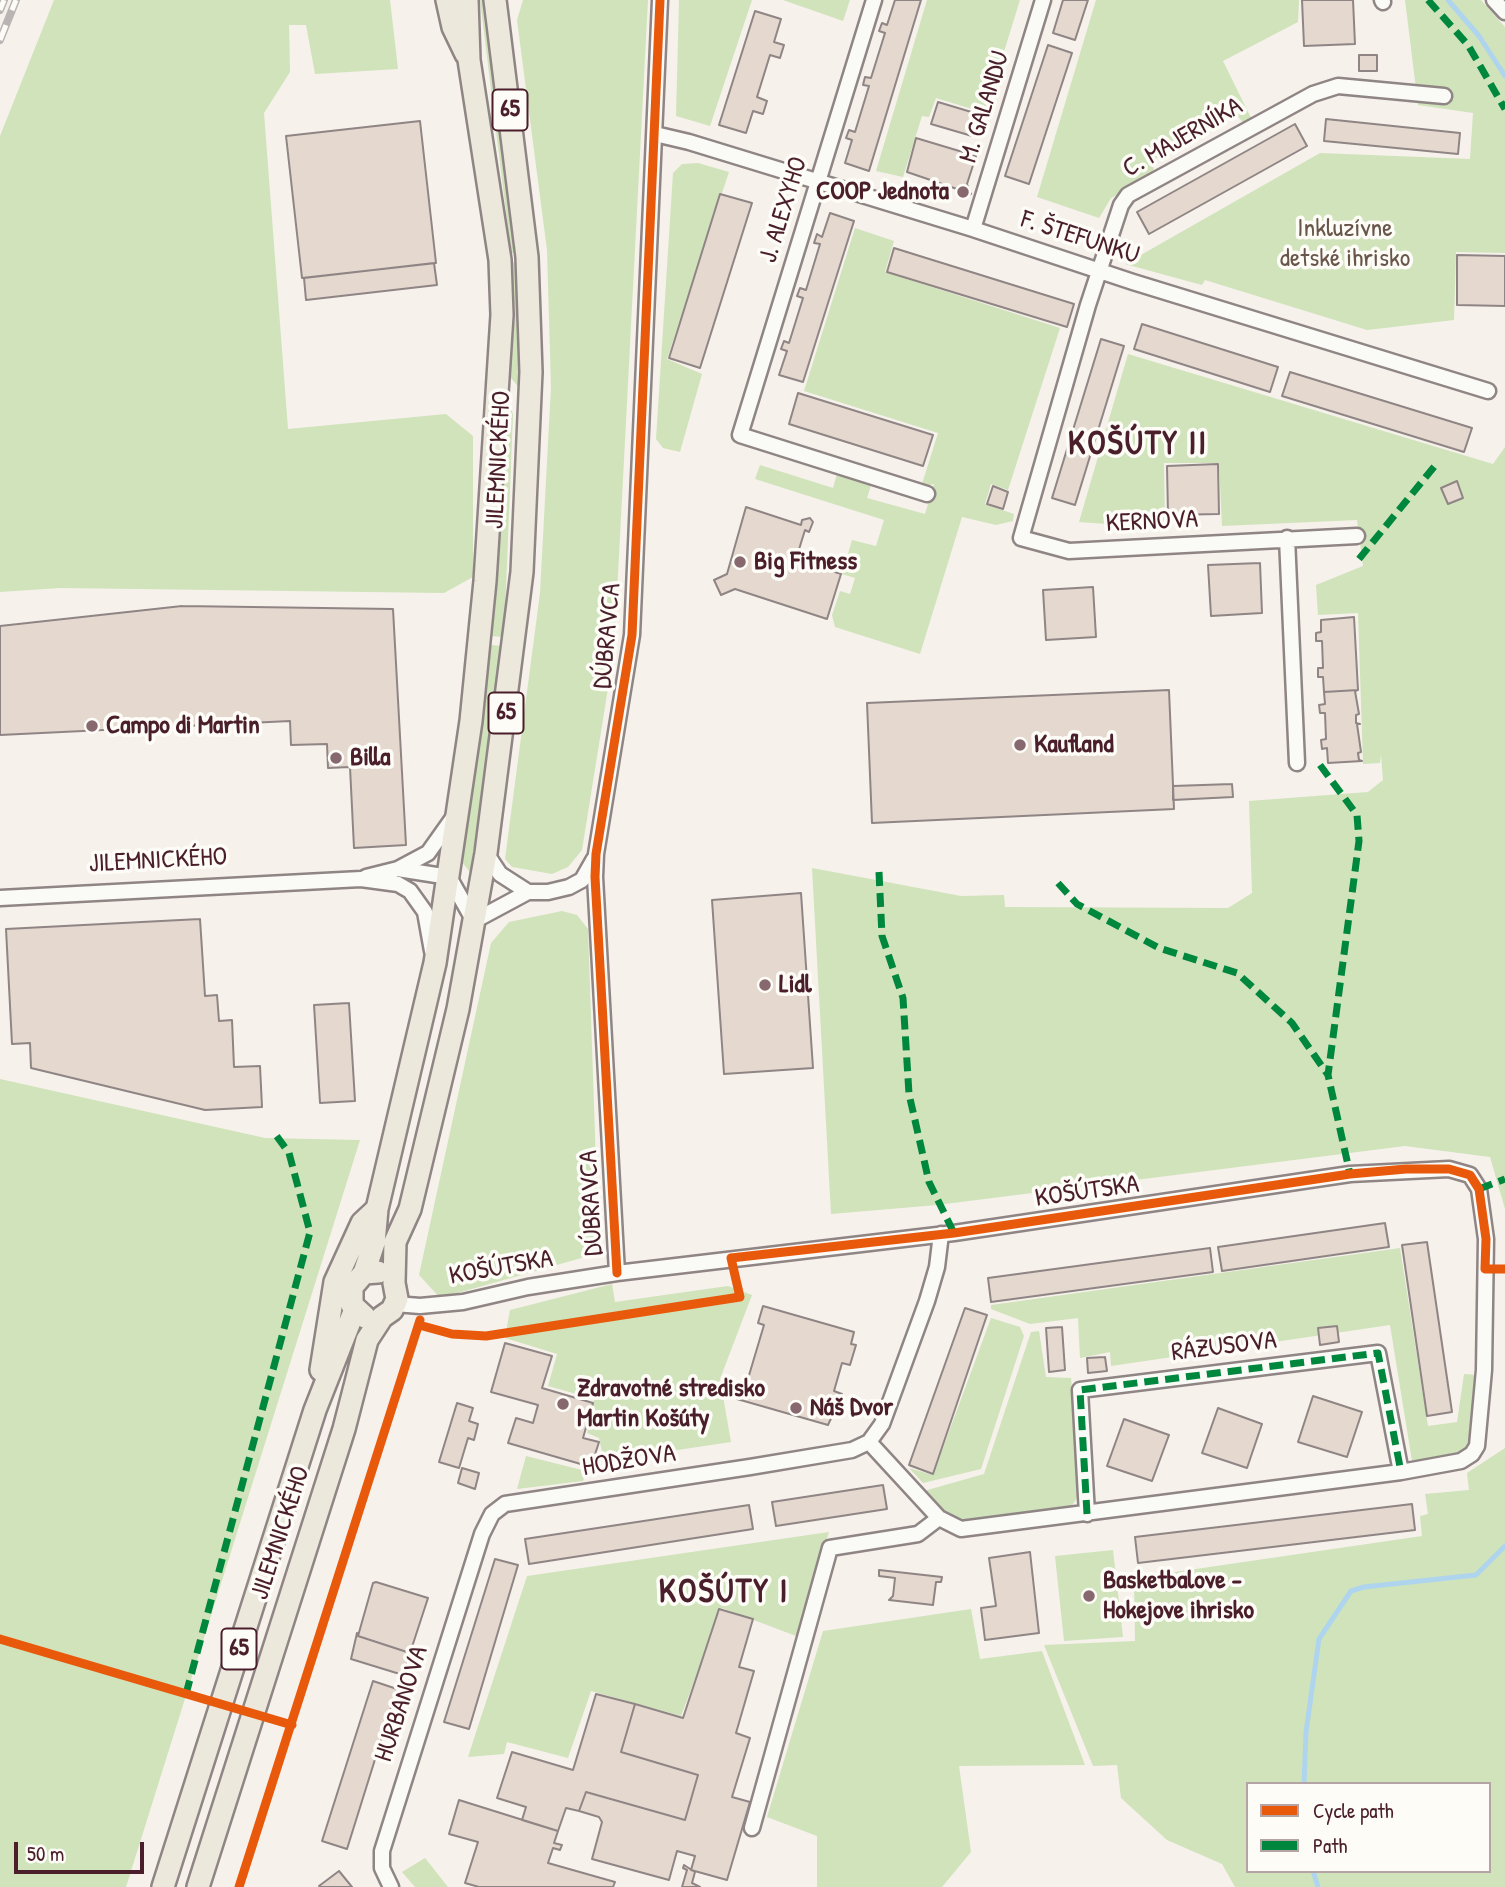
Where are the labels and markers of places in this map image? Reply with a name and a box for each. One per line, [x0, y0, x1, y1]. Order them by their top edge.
place label: COOP Jednota [816, 176, 949, 208]
marker: COOP Jednota [955, 184, 971, 200]
place label: Big Fitness [754, 546, 857, 578]
marker: Big Fitness [732, 554, 748, 570]
place label: Campo di Martin [106, 710, 260, 742]
marker: Campo di Martin [84, 718, 100, 734]
place label: Kaufland [1034, 729, 1114, 761]
marker: Kaufland [1012, 737, 1028, 753]
place label: Billa [350, 742, 390, 774]
marker: Billa [328, 750, 344, 766]
place label: Lidl [779, 969, 812, 1001]
marker: Lidl [757, 977, 773, 993]
place label: Zdravotné stredisko Martin Košúty [577, 1373, 765, 1434]
place label: Náš Dvor [810, 1392, 893, 1424]
marker: Zdravotné stredisko Martin Košúty [555, 1396, 571, 1412]
marker: Náš Dvor [788, 1400, 804, 1416]
place label: Basketbalove - Hokejove ihrisko [1103, 1565, 1254, 1626]
marker: Basketbalove - Hokejove ihrisko [1081, 1588, 1097, 1604]

